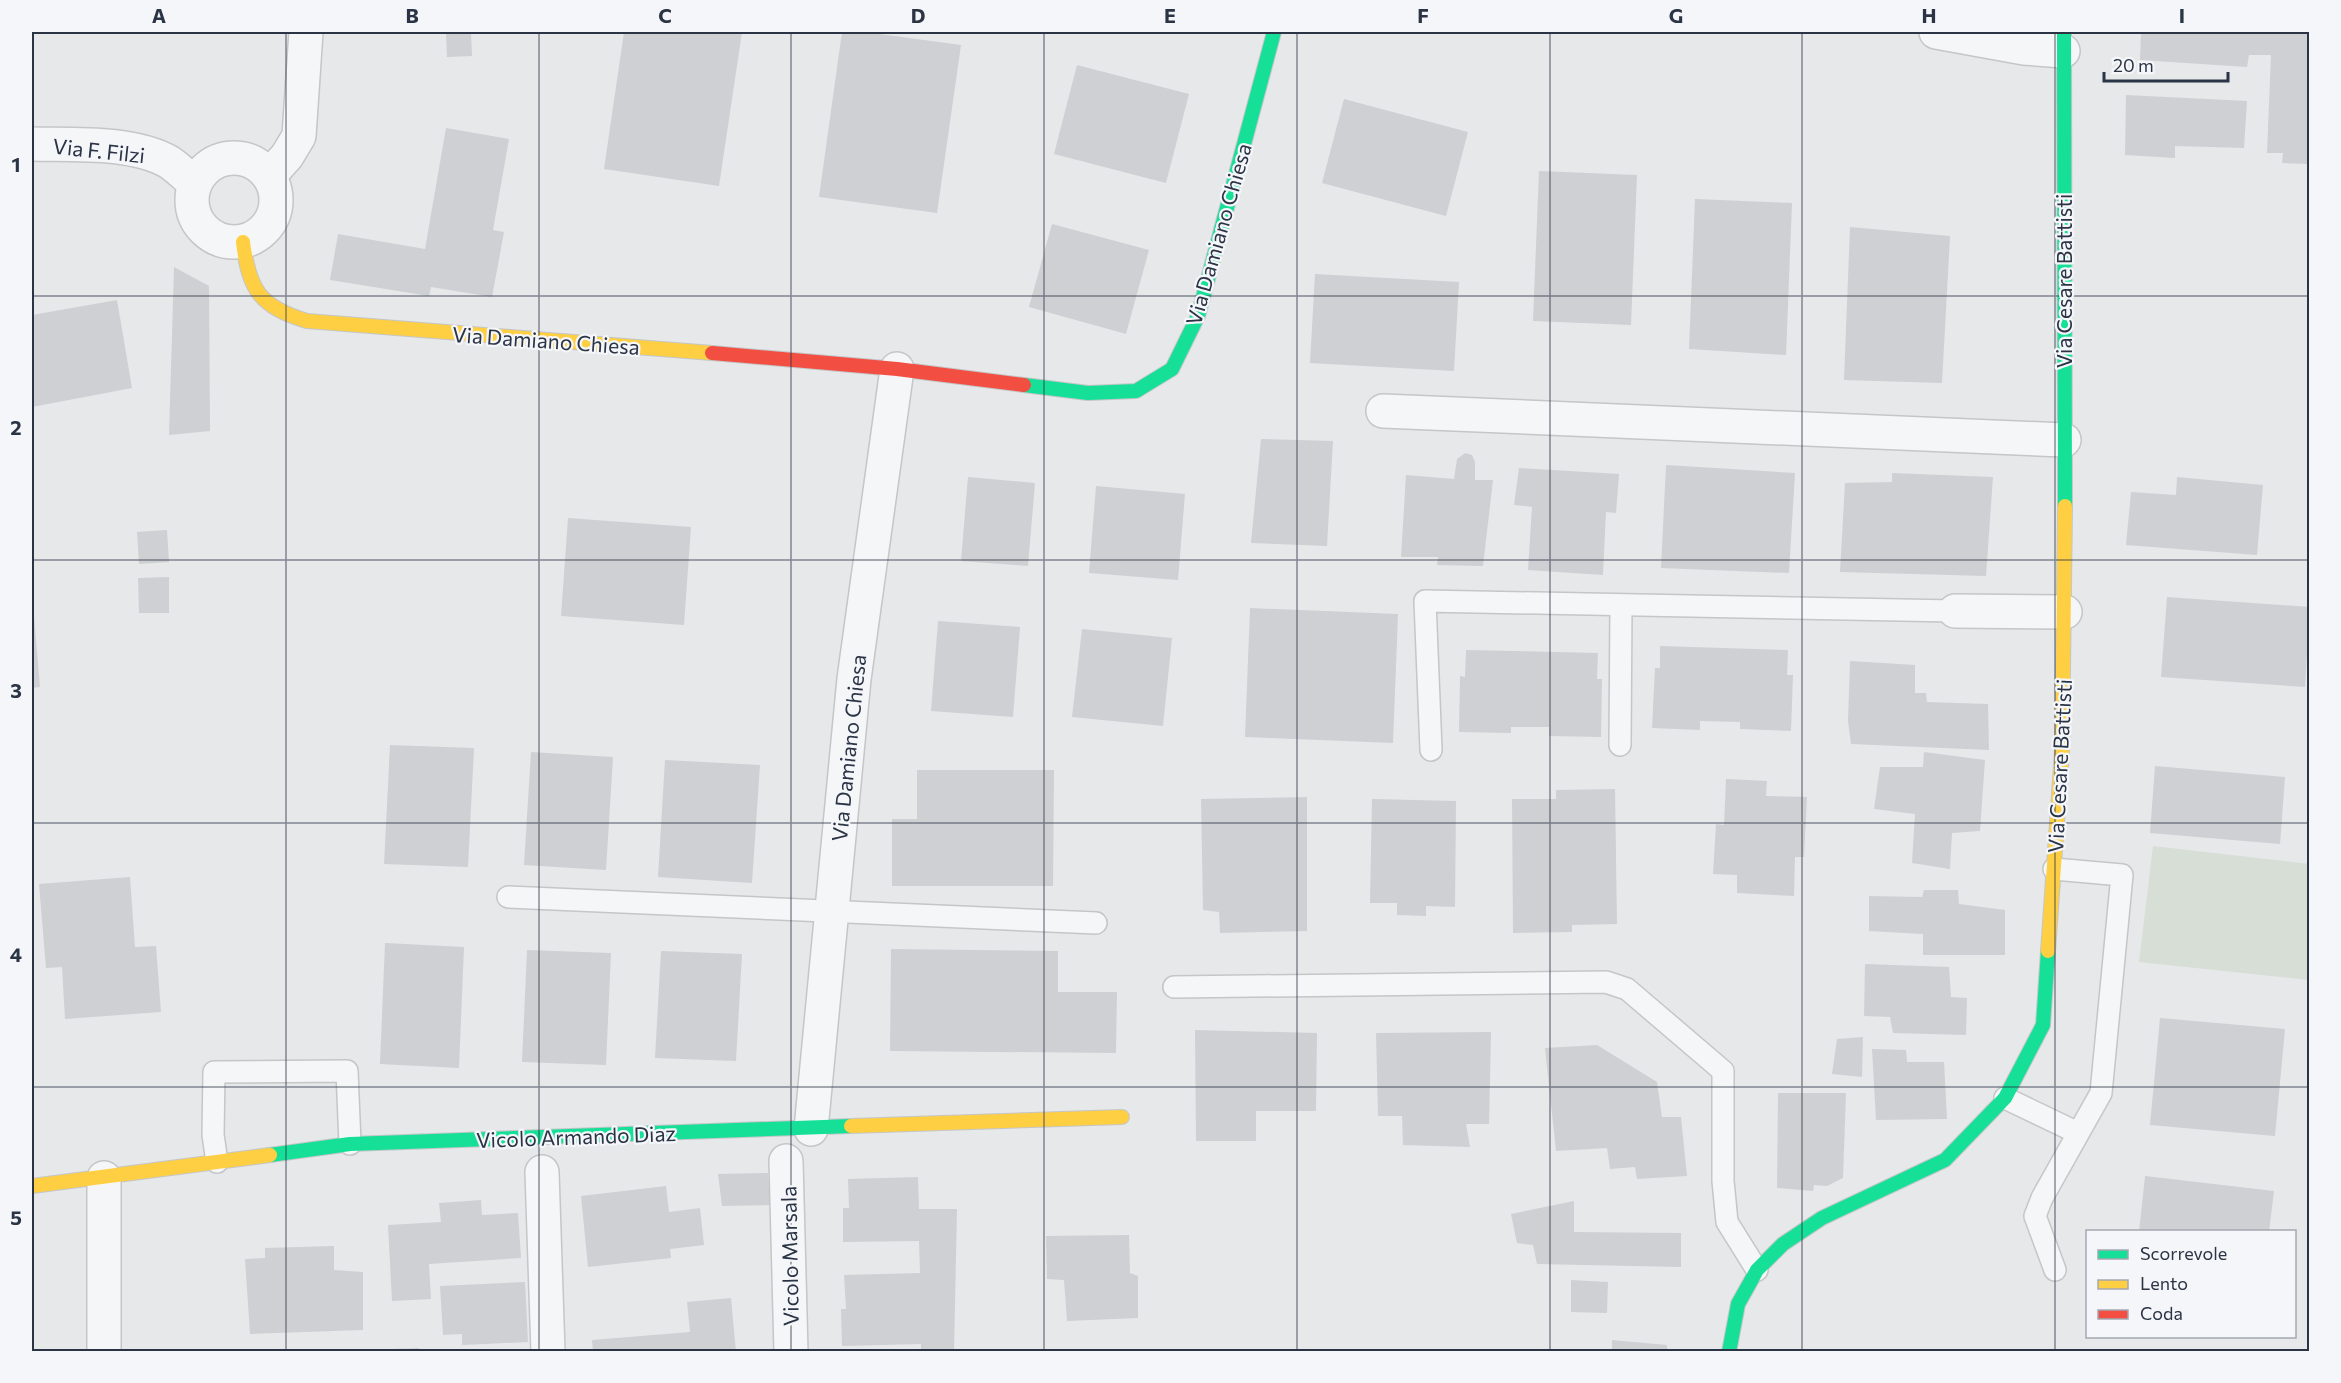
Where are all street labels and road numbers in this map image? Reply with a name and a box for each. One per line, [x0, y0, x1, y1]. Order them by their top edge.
street label: Via F. Filzi [52, 133, 146, 167]
street label: Via Damiano Chiesa [1180, 140, 1256, 328]
street label: Via Cesare Battisti [2051, 194, 2076, 368]
street label: Via Damiano Chiesa [451, 321, 641, 359]
street label: Via Damiano Chiesa [826, 653, 870, 843]
street label: Via Cesare Battisti [2042, 678, 2076, 854]
street label: Vicolo Armando Diaz [476, 1120, 676, 1152]
street label: Vicolo Marsala [775, 1186, 803, 1326]

